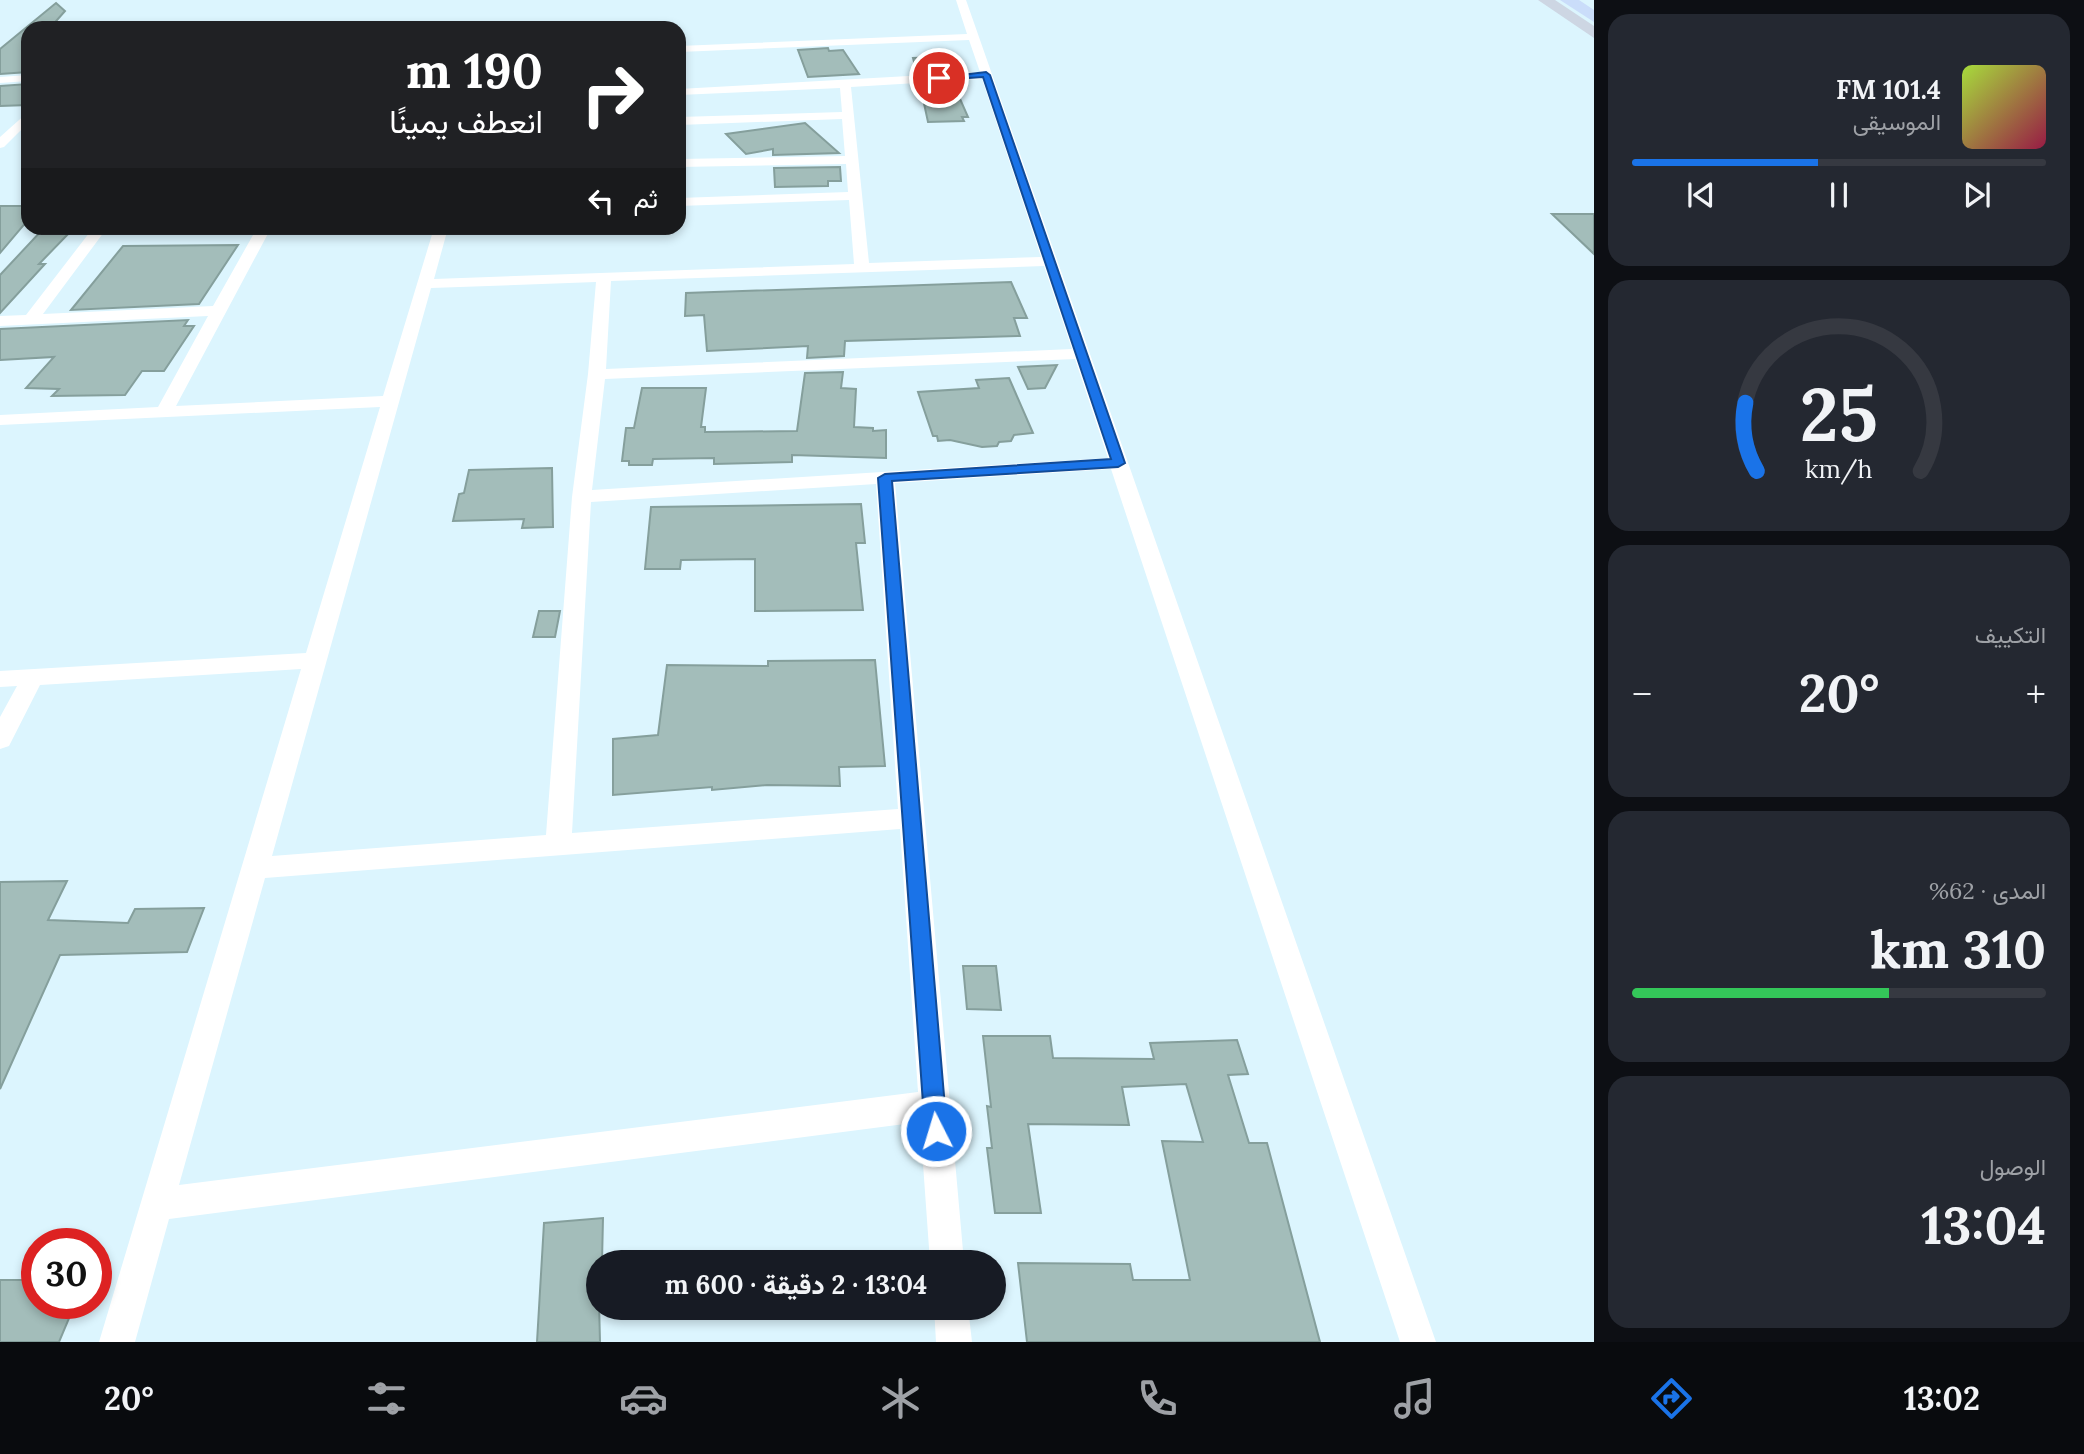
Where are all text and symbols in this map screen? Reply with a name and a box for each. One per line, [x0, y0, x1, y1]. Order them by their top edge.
text: 190 m [406, 39, 543, 101]
pin [909, 48, 969, 108]
icon: right [567, 49, 658, 140]
icon: arrive [920, 59, 958, 97]
text: 101.4 FM [1836, 73, 1941, 106]
text: انعطف يمينًا [389, 101, 543, 142]
text: الموسيقى [1853, 107, 1941, 136]
icon: previous [1682, 176, 1720, 214]
icon: pause [1820, 176, 1858, 214]
icon: next [1958, 176, 1996, 214]
icon: left [582, 182, 620, 220]
text: ثم [634, 182, 658, 215]
text: 25 [1800, 369, 1878, 462]
text: km/h [1805, 453, 1873, 485]
text: التكييف [1975, 620, 2046, 649]
text: 20° [1799, 660, 1879, 726]
text: − [1632, 670, 1652, 718]
text: + [2026, 670, 2046, 718]
text: المدى · 62% [1929, 876, 2046, 905]
text: 310 km [1870, 916, 2046, 982]
position arrow [899, 1094, 973, 1168]
text: الوصول [1980, 1152, 2046, 1181]
text: 13:04 [1921, 1192, 2046, 1258]
speed limit sign: 30 [21, 1228, 112, 1319]
text: 13:04 · 2 دقيقة · 600 m [665, 1268, 927, 1301]
icon: filters [362, 1374, 411, 1423]
icon: car [619, 1374, 668, 1423]
icon: climate [876, 1374, 925, 1423]
icon: phone [1133, 1374, 1182, 1423]
icon: music [1390, 1374, 1439, 1423]
icon: directions [1647, 1374, 1696, 1423]
text: 20° [104, 1378, 154, 1419]
text: 13:02 [1904, 1378, 1980, 1419]

